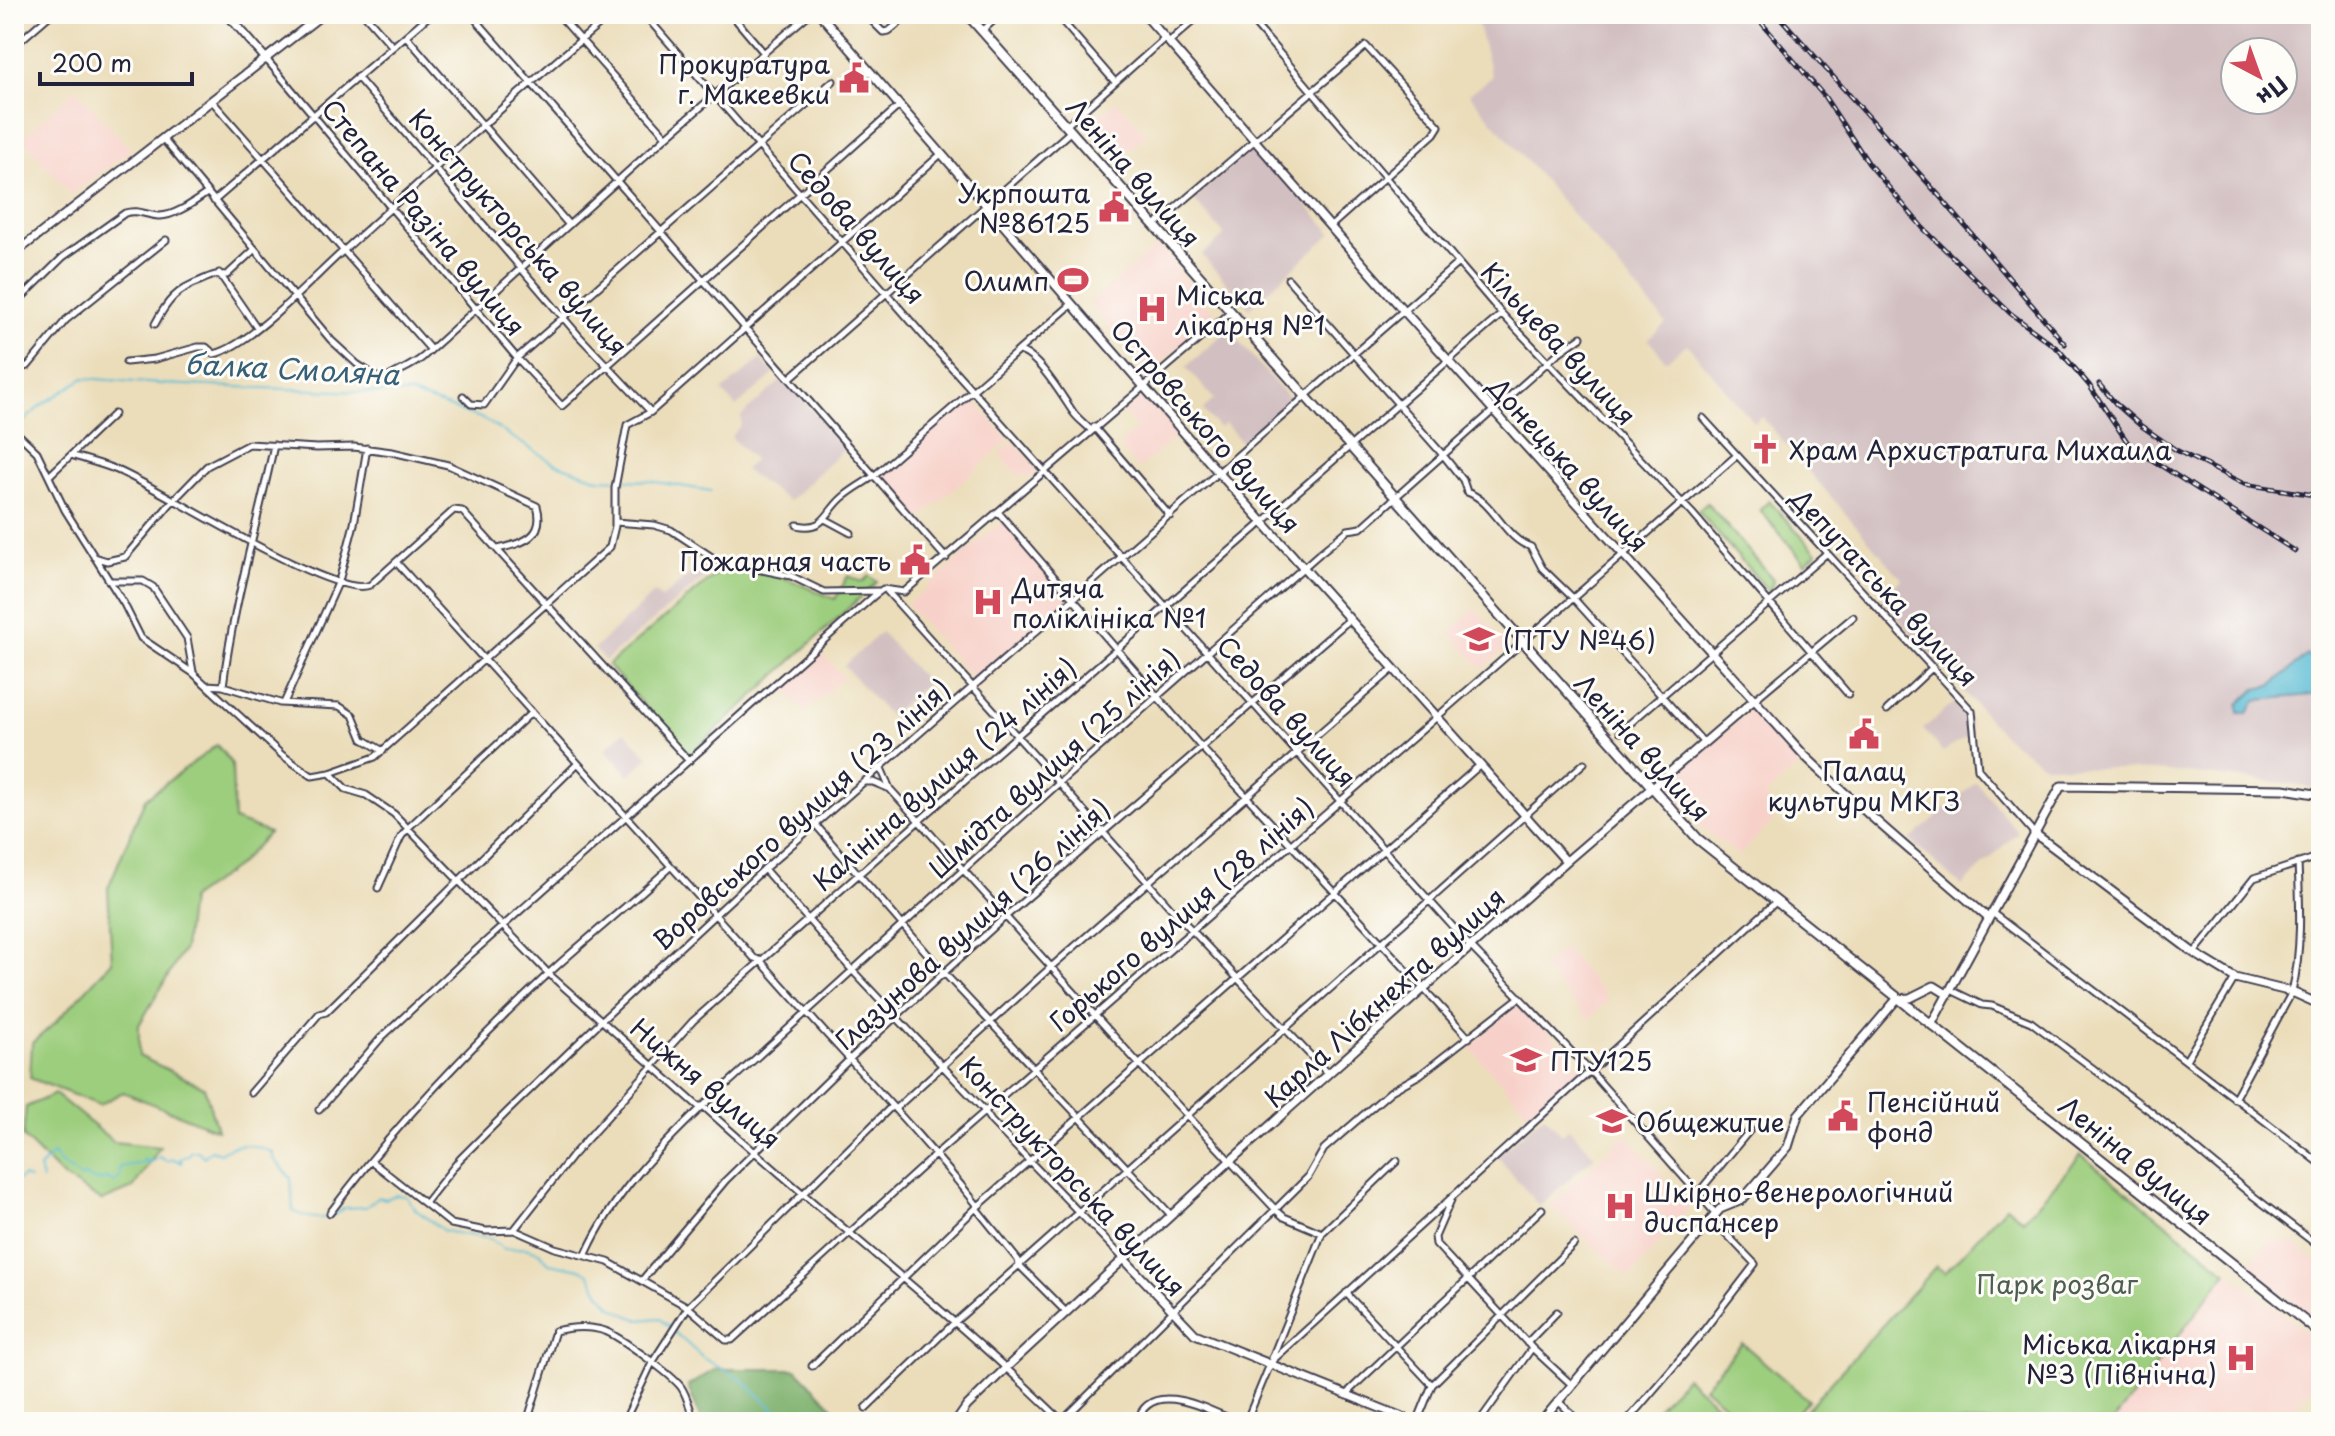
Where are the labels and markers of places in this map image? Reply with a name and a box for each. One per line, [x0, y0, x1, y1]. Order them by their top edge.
place label: Прокуратура г. Макеевки [658, 44, 831, 113]
public building icon: Прокуратура г. Макеевки [837, 61, 871, 95]
place label: Укрпошта №86125 [958, 173, 1091, 242]
public building icon: Укрпошта №86125 [1097, 190, 1131, 224]
place label: Олимп [964, 261, 1049, 300]
sports icon: Олимп [1056, 263, 1090, 297]
place label: Міська лікарня №1 [1175, 275, 1325, 344]
hospital icon: Міська лікарня №1 [1135, 292, 1169, 326]
place label: Храм Архистратига Михаила [1789, 430, 2172, 469]
church icon: Храм Архистратига Михаила [1748, 432, 1782, 466]
place label: Пожарная часть [679, 541, 891, 580]
public building icon: Пожарная часть [898, 543, 932, 577]
place label: Дитяча поліклініка №1 [1011, 568, 1206, 637]
hospital icon: Дитяча поліклініка №1 [971, 585, 1005, 619]
place label: (ПТУ №46) [1503, 620, 1656, 659]
school or university icon: (ПТУ №46) [1462, 622, 1496, 656]
public building icon: Палац культури МКГЗ [1847, 717, 1881, 751]
place label: Палац культури МКГЗ [1768, 751, 1960, 820]
place label: ПТУ125 [1550, 1041, 1652, 1080]
school or university icon: ПТУ125 [1509, 1043, 1543, 1077]
place label: Пенсійний фонд [1867, 1082, 2000, 1151]
public building icon: Пенсійний фонд [1826, 1099, 1860, 1133]
place label: Общежитие [1636, 1102, 1785, 1141]
school or university icon: Общежитие [1595, 1104, 1629, 1138]
place label: Шкірно-венерологічний диспансер [1644, 1172, 1953, 1241]
hospital icon: Шкірно-венерологічний диспансер [1603, 1189, 1637, 1223]
place label: Міська лікарня №3 (Північна) [2022, 1324, 2217, 1393]
hospital icon: Міська лікарня №3 (Північна) [2224, 1341, 2258, 1375]

